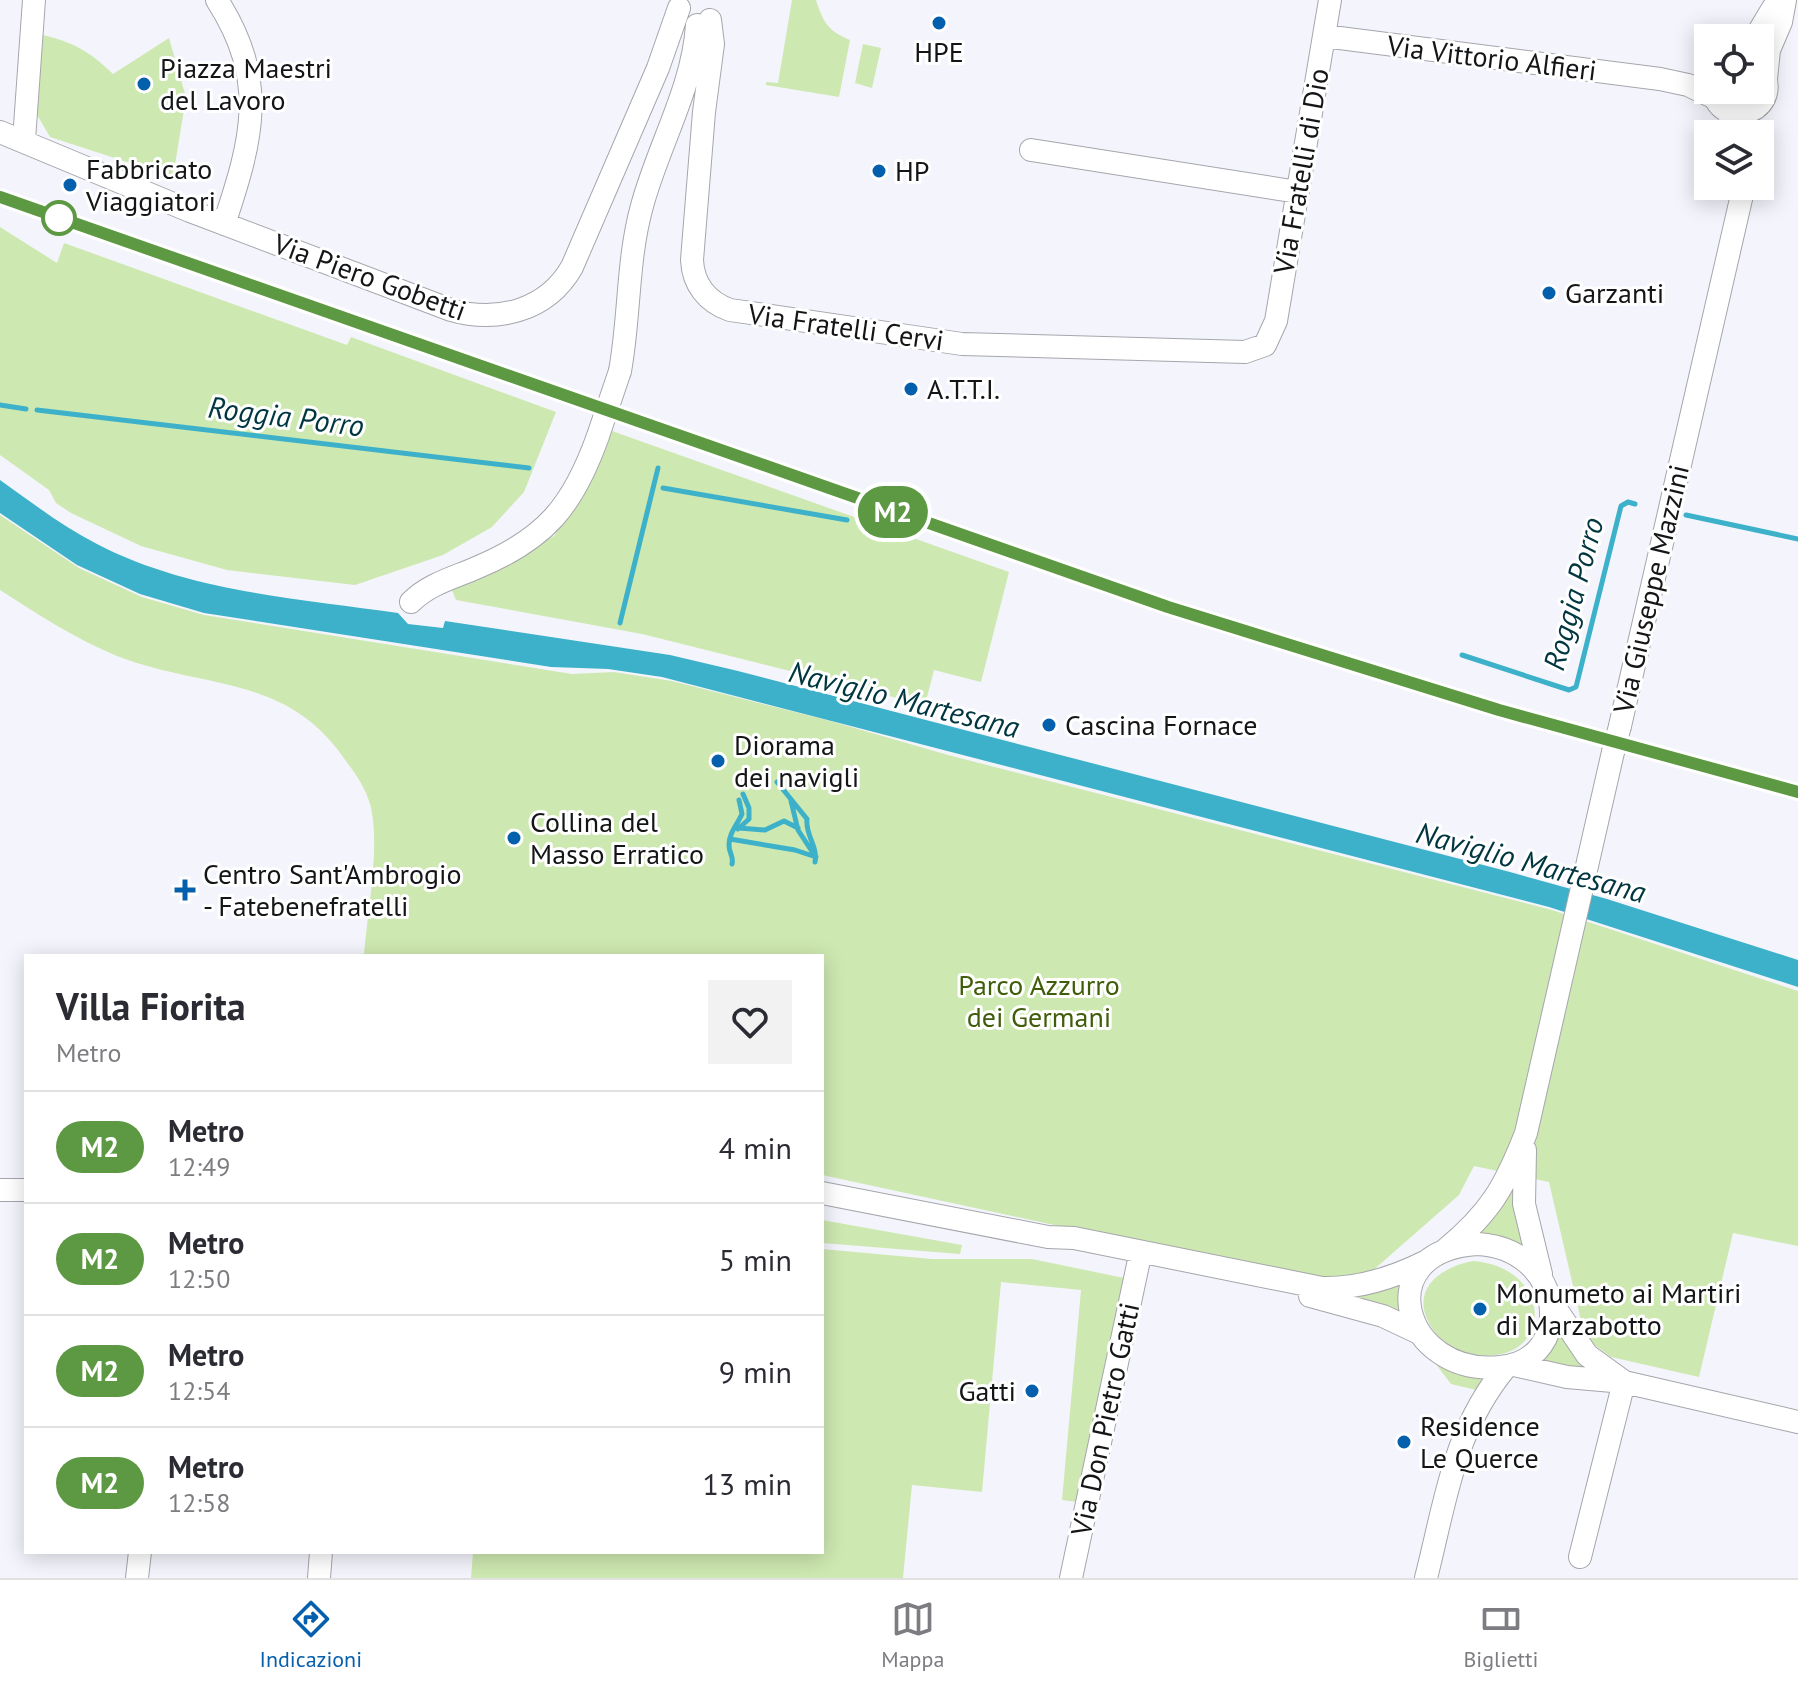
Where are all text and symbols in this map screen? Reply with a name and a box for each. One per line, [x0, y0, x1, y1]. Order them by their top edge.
marker: HPE [930, 14, 948, 32]
map controls [1694, 24, 1774, 200]
button: locate [1694, 24, 1774, 104]
street label: Via Vittorio Alfieri [1384, 26, 1599, 89]
place label: HPE [914, 33, 964, 70]
place label: Piazza Maestri del Lavoro [160, 49, 332, 118]
street label: Via Fratelli di Dio [1264, 65, 1337, 278]
marker: Piazza Maestri del Lavoro [135, 75, 153, 93]
button: layers [1694, 120, 1774, 200]
place label: Fabbricato Viaggiatori [85, 150, 216, 219]
place label: HP [895, 152, 929, 189]
marker: HP [870, 162, 888, 180]
marker: Fabbricato Viaggiatori [61, 176, 79, 194]
unlabelled marker [42, 201, 76, 235]
street label: Via Piero Gobetti [268, 224, 471, 328]
place label: Garzanti [1565, 274, 1664, 311]
marker: Garzanti [1540, 284, 1558, 302]
street label: Via Fratelli Cervi [745, 294, 946, 359]
place label: A.T.T.I. [927, 370, 1000, 407]
marker: A.T.T.I. [902, 380, 920, 398]
water label: Roggia Porro [206, 387, 366, 444]
street label: Via Giuseppe Mazzini [1604, 461, 1697, 718]
line badge: M2 [857, 486, 929, 538]
text: M2 [874, 493, 912, 530]
water label: Roggia Porro [1533, 513, 1612, 674]
water label: Naviglio Martesana [785, 651, 1024, 746]
place label: Cascina Fornace [1065, 706, 1257, 743]
marker: Cascina Fornace [1040, 716, 1058, 734]
place label: Diorama dei navigli [734, 726, 859, 795]
marker: Diorama dei navigli [709, 752, 727, 770]
place label: Collina del Masso Erratico [530, 803, 704, 872]
water label: Naviglio Martesana [1412, 812, 1651, 911]
marker: Collina del Masso Erratico [505, 829, 523, 847]
place label: Centro Sant'Ambrogio - Fatebenefratelli [203, 855, 462, 924]
marker: Centro Sant'Ambrogio - Fatebenefratelli [174, 879, 196, 901]
park label: Parco Azzurro dei Germani [958, 966, 1120, 1035]
button: heart [708, 980, 792, 1064]
text: Villa Fiorita [56, 981, 246, 1030]
text: Metro [56, 1036, 121, 1069]
text: Metro [168, 1111, 244, 1150]
text: M2 [81, 1128, 119, 1165]
text: 4 min [719, 1128, 792, 1167]
text: 12:49 [168, 1150, 230, 1183]
text: Metro [168, 1223, 244, 1262]
text: M2 [81, 1240, 119, 1277]
text: 5 min [719, 1240, 792, 1279]
text: 12:50 [168, 1262, 230, 1295]
place label: Monumeto ai Martiri di Marzabotto [1496, 1274, 1741, 1343]
street label: Via Don Pietro Gatti [1062, 1299, 1147, 1540]
marker: Monumeto ai Martiri di Marzabotto [1471, 1300, 1489, 1318]
text: Metro [168, 1335, 244, 1374]
text: M2 [81, 1352, 119, 1389]
text: 9 min [719, 1352, 792, 1391]
place label: Gatti [958, 1372, 1016, 1409]
text: 12:54 [168, 1374, 230, 1407]
marker: Gatti [1023, 1382, 1041, 1400]
place label: Residence Le Querce [1420, 1407, 1540, 1476]
marker: Residence Le Querce [1395, 1433, 1413, 1451]
text: Metro [168, 1447, 244, 1486]
text: M2 [81, 1464, 119, 1501]
text: 13 min [702, 1464, 792, 1503]
text: 12:58 [168, 1486, 230, 1519]
tab: Indicazioni [260, 1597, 362, 1673]
tab: Mappa [881, 1597, 944, 1673]
tab: Biglietti [1464, 1597, 1538, 1673]

